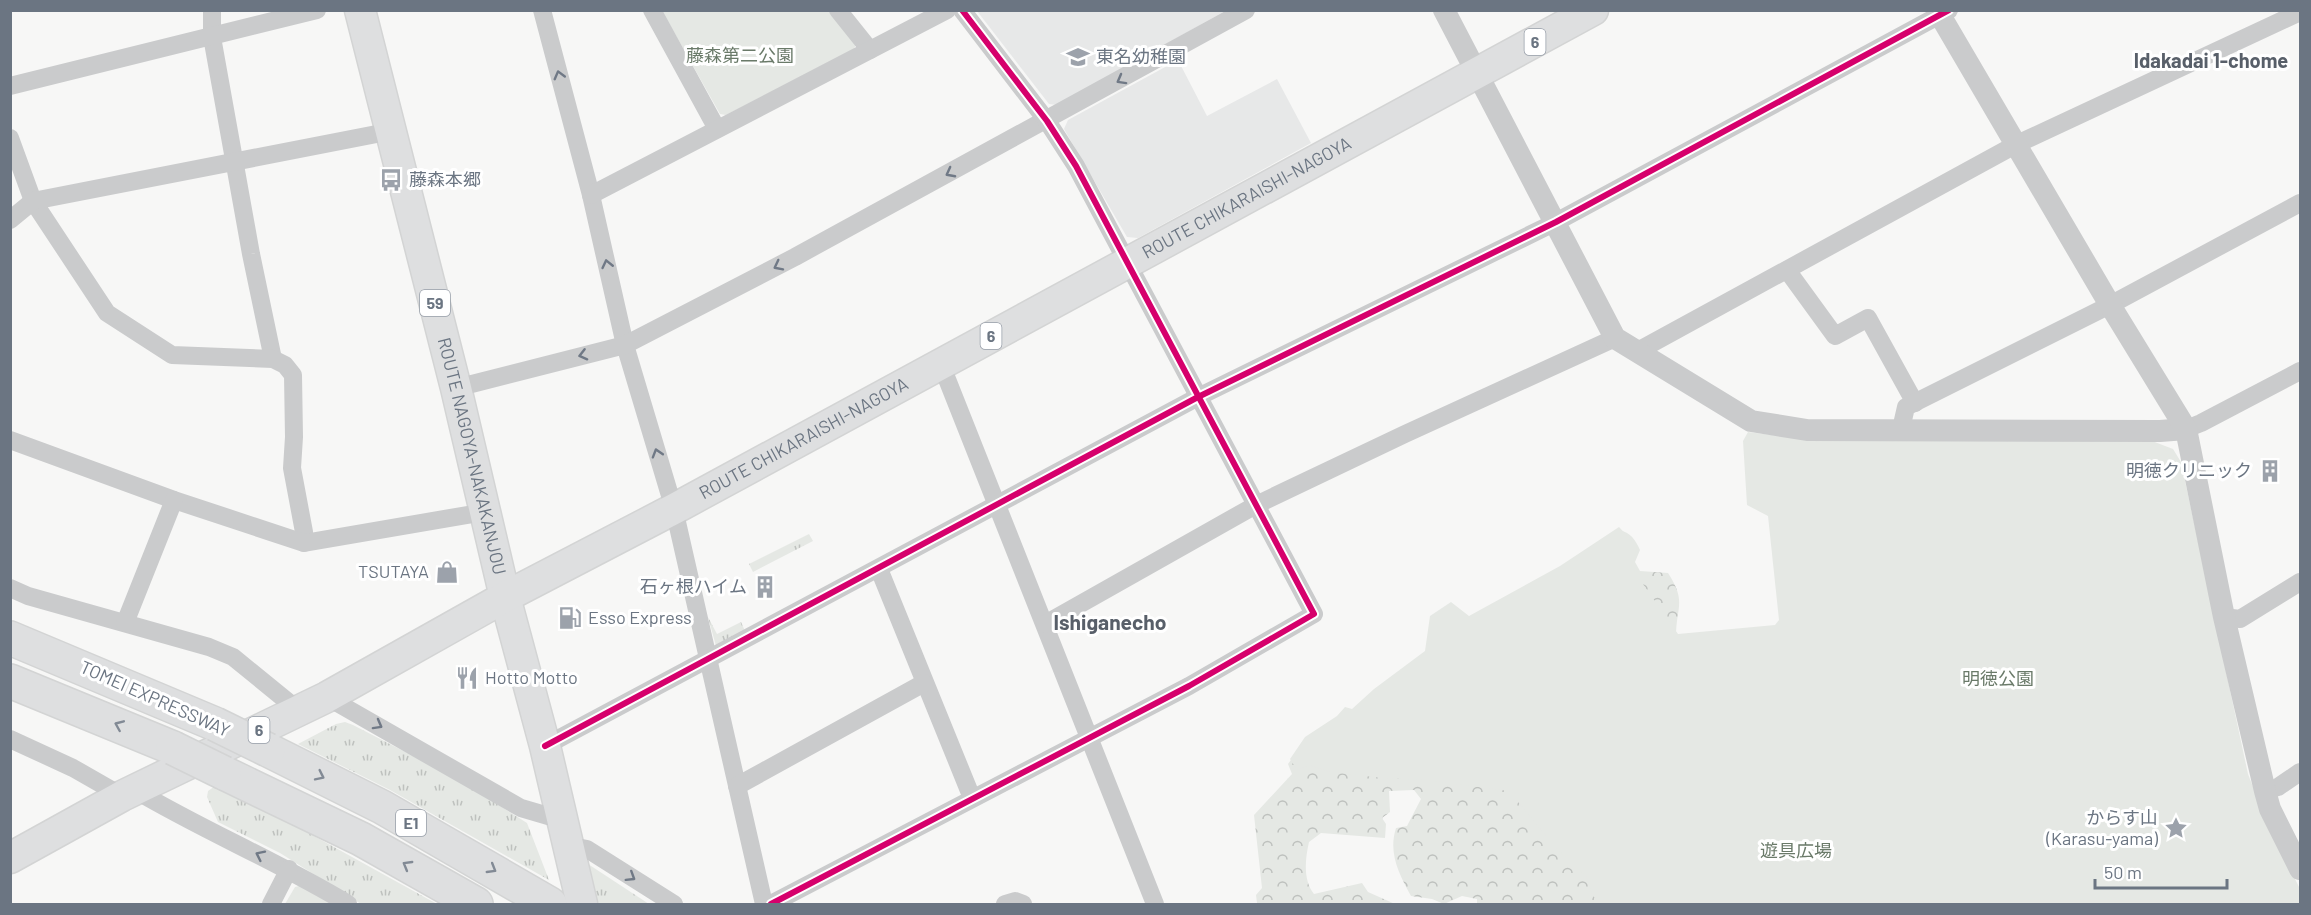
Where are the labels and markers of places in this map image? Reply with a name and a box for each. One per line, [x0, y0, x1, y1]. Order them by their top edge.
school or university icon: 東名幼稚園 [1065, 44, 1091, 70]
place label: 東名幼稚園 [1096, 45, 1186, 67]
bus stop icon: 藤森本郷 [378, 167, 404, 193]
place label: 藤森本郷 [409, 168, 481, 190]
building icon: 明徳クリニック [2257, 458, 2283, 484]
place label: 明徳クリニック [2126, 459, 2252, 481]
shop icon: TSUTAYA [434, 559, 460, 585]
place label: TSUTAYA [358, 560, 429, 582]
building icon: 石ヶ根ハイム [752, 574, 778, 600]
place label: 石ヶ根ハイム [640, 575, 747, 597]
fuel station icon: Esso Express [557, 605, 583, 631]
place label: Esso Express [588, 606, 692, 628]
restaurant icon: Hotto Motto [454, 665, 480, 691]
place label: Hotto Motto [485, 666, 578, 688]
place label: からす山 (Karasu-yama) [2045, 806, 2158, 849]
place icon: からす山 (Karasu-yama) [2163, 815, 2189, 841]

